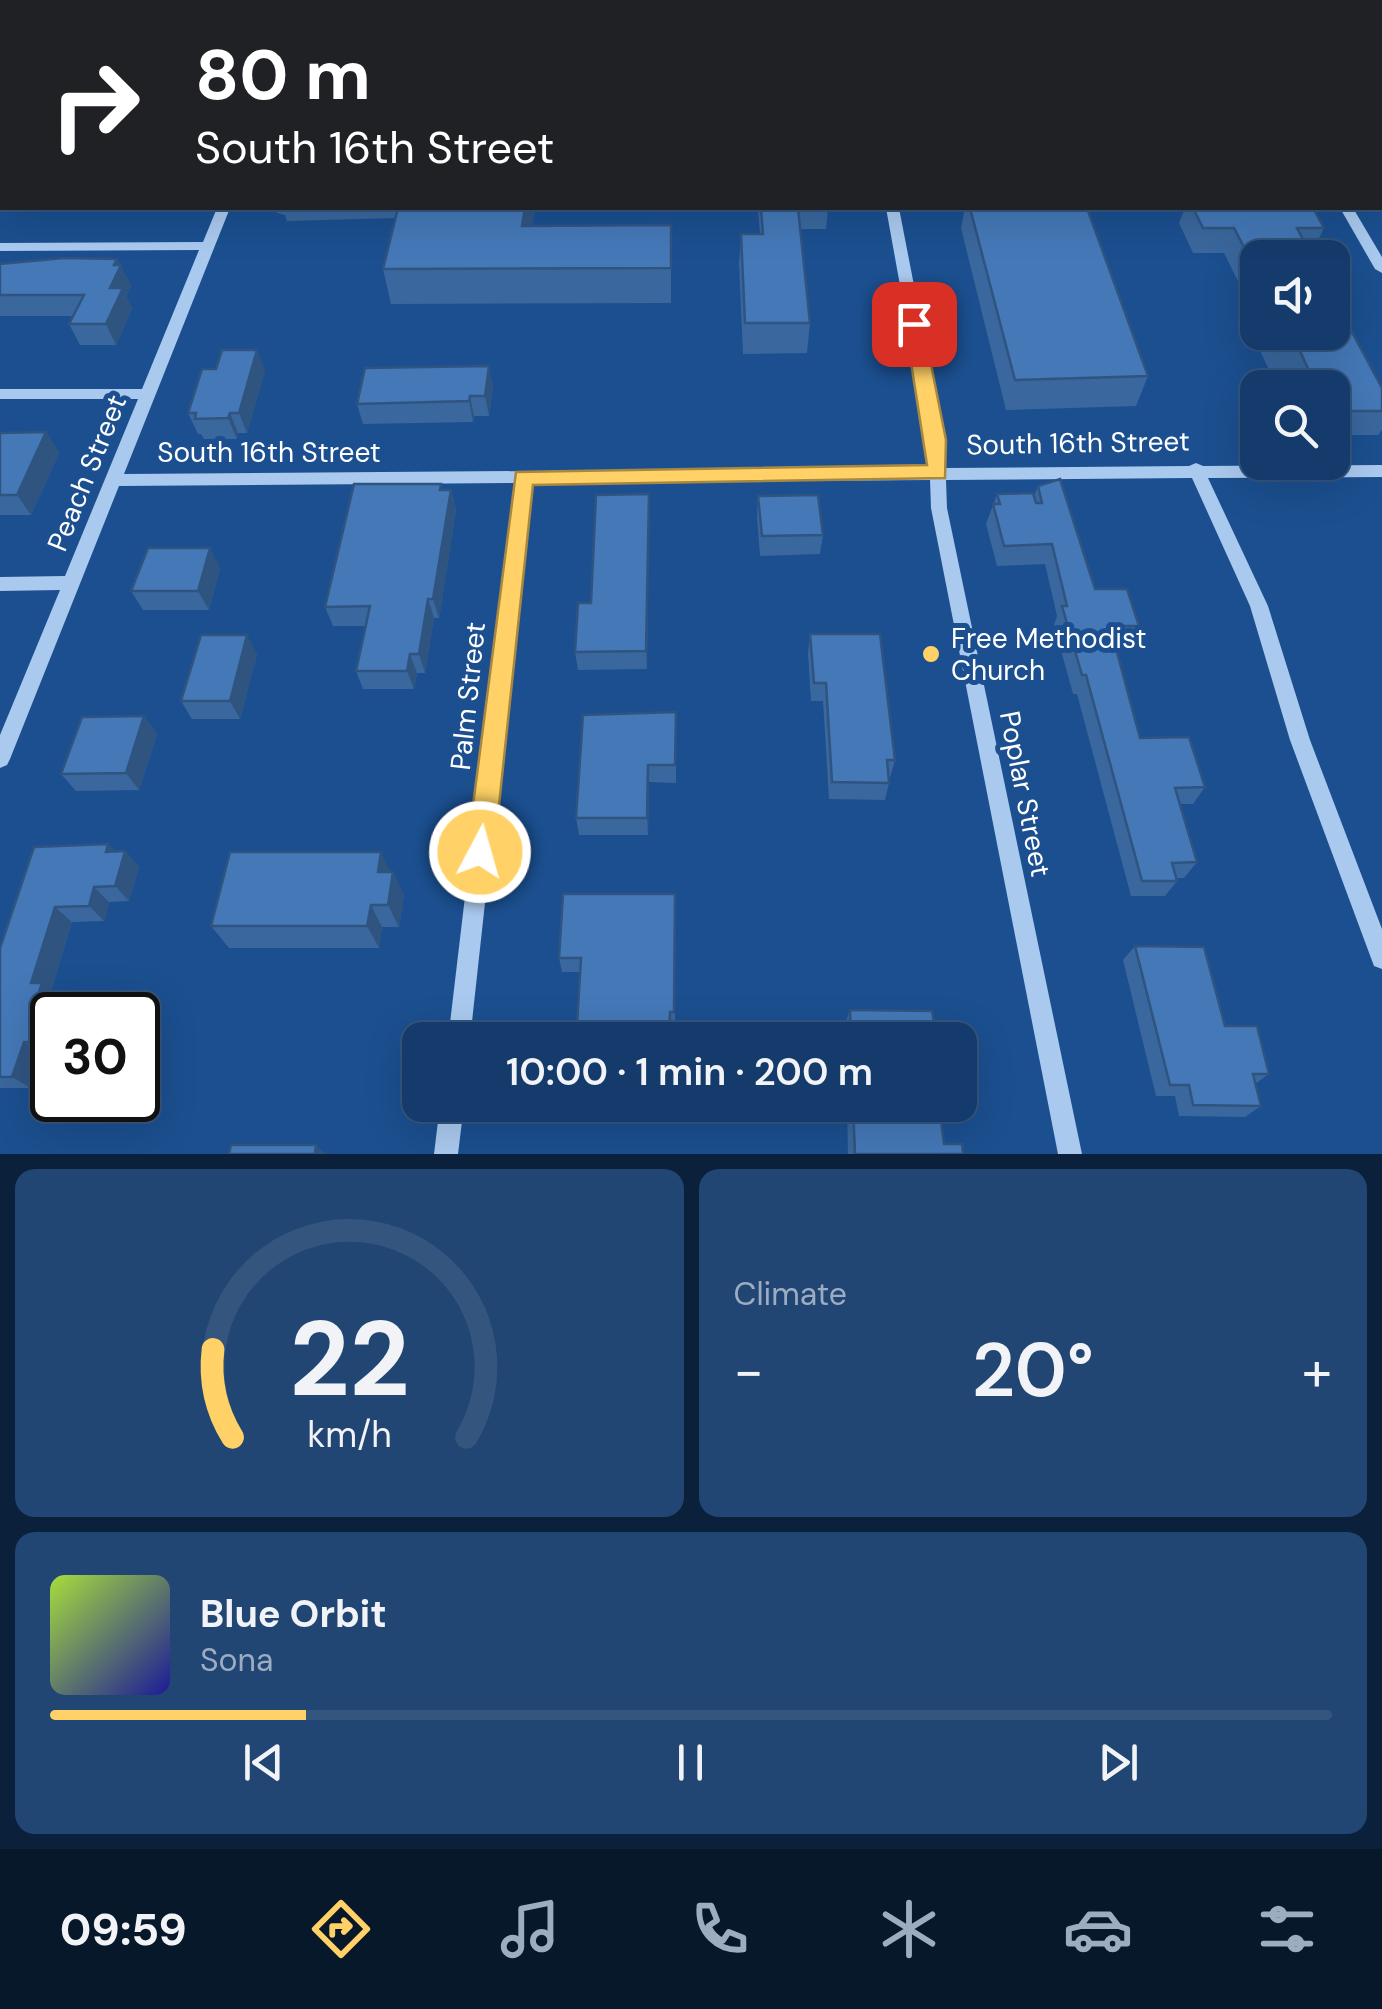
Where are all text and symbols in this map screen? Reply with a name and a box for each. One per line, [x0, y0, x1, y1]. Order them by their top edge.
text: 80 m [195, 30, 371, 121]
icon: right [30, 40, 160, 170]
text: South 16th Street [195, 118, 554, 177]
map controls [1240, 240, 1350, 480]
button: sound [1240, 240, 1350, 350]
pin [872, 282, 957, 367]
icon: arrive [887, 297, 942, 352]
button: search [1240, 370, 1350, 480]
street label: Peach Street [39, 389, 135, 557]
street label: South 16th Street [966, 423, 1190, 463]
street label: South 16th Street [157, 434, 381, 471]
street label: Palm Street [442, 620, 494, 772]
place label: Free Methodist Church [951, 620, 1146, 689]
marker: Free Methodist Church [920, 643, 942, 665]
street label: Poplar Street [991, 708, 1059, 880]
position arrow [428, 800, 532, 904]
speed limit sign: 30 [30, 992, 160, 1122]
text: 10:00 · 1 min · 200 m [506, 1047, 873, 1097]
text: Climate [734, 1273, 847, 1315]
text: 22 [289, 1292, 409, 1427]
text: 20° [972, 1322, 1094, 1419]
text: − [734, 1335, 764, 1407]
text: + [1302, 1335, 1332, 1407]
text: km/h [307, 1412, 391, 1458]
text: Blue Orbit [200, 1589, 387, 1639]
text: Sona [200, 1639, 273, 1681]
icon: previous [236, 1735, 291, 1790]
icon: pause [663, 1735, 718, 1790]
icon: next [1091, 1735, 1146, 1790]
icon: directions [306, 1894, 376, 1964]
icon: music [495, 1894, 565, 1964]
icon: phone [685, 1894, 755, 1964]
icon: climate [874, 1894, 944, 1964]
icon: car [1063, 1894, 1133, 1964]
icon: filters [1252, 1894, 1322, 1964]
text: 09:59 [60, 1900, 187, 1959]

